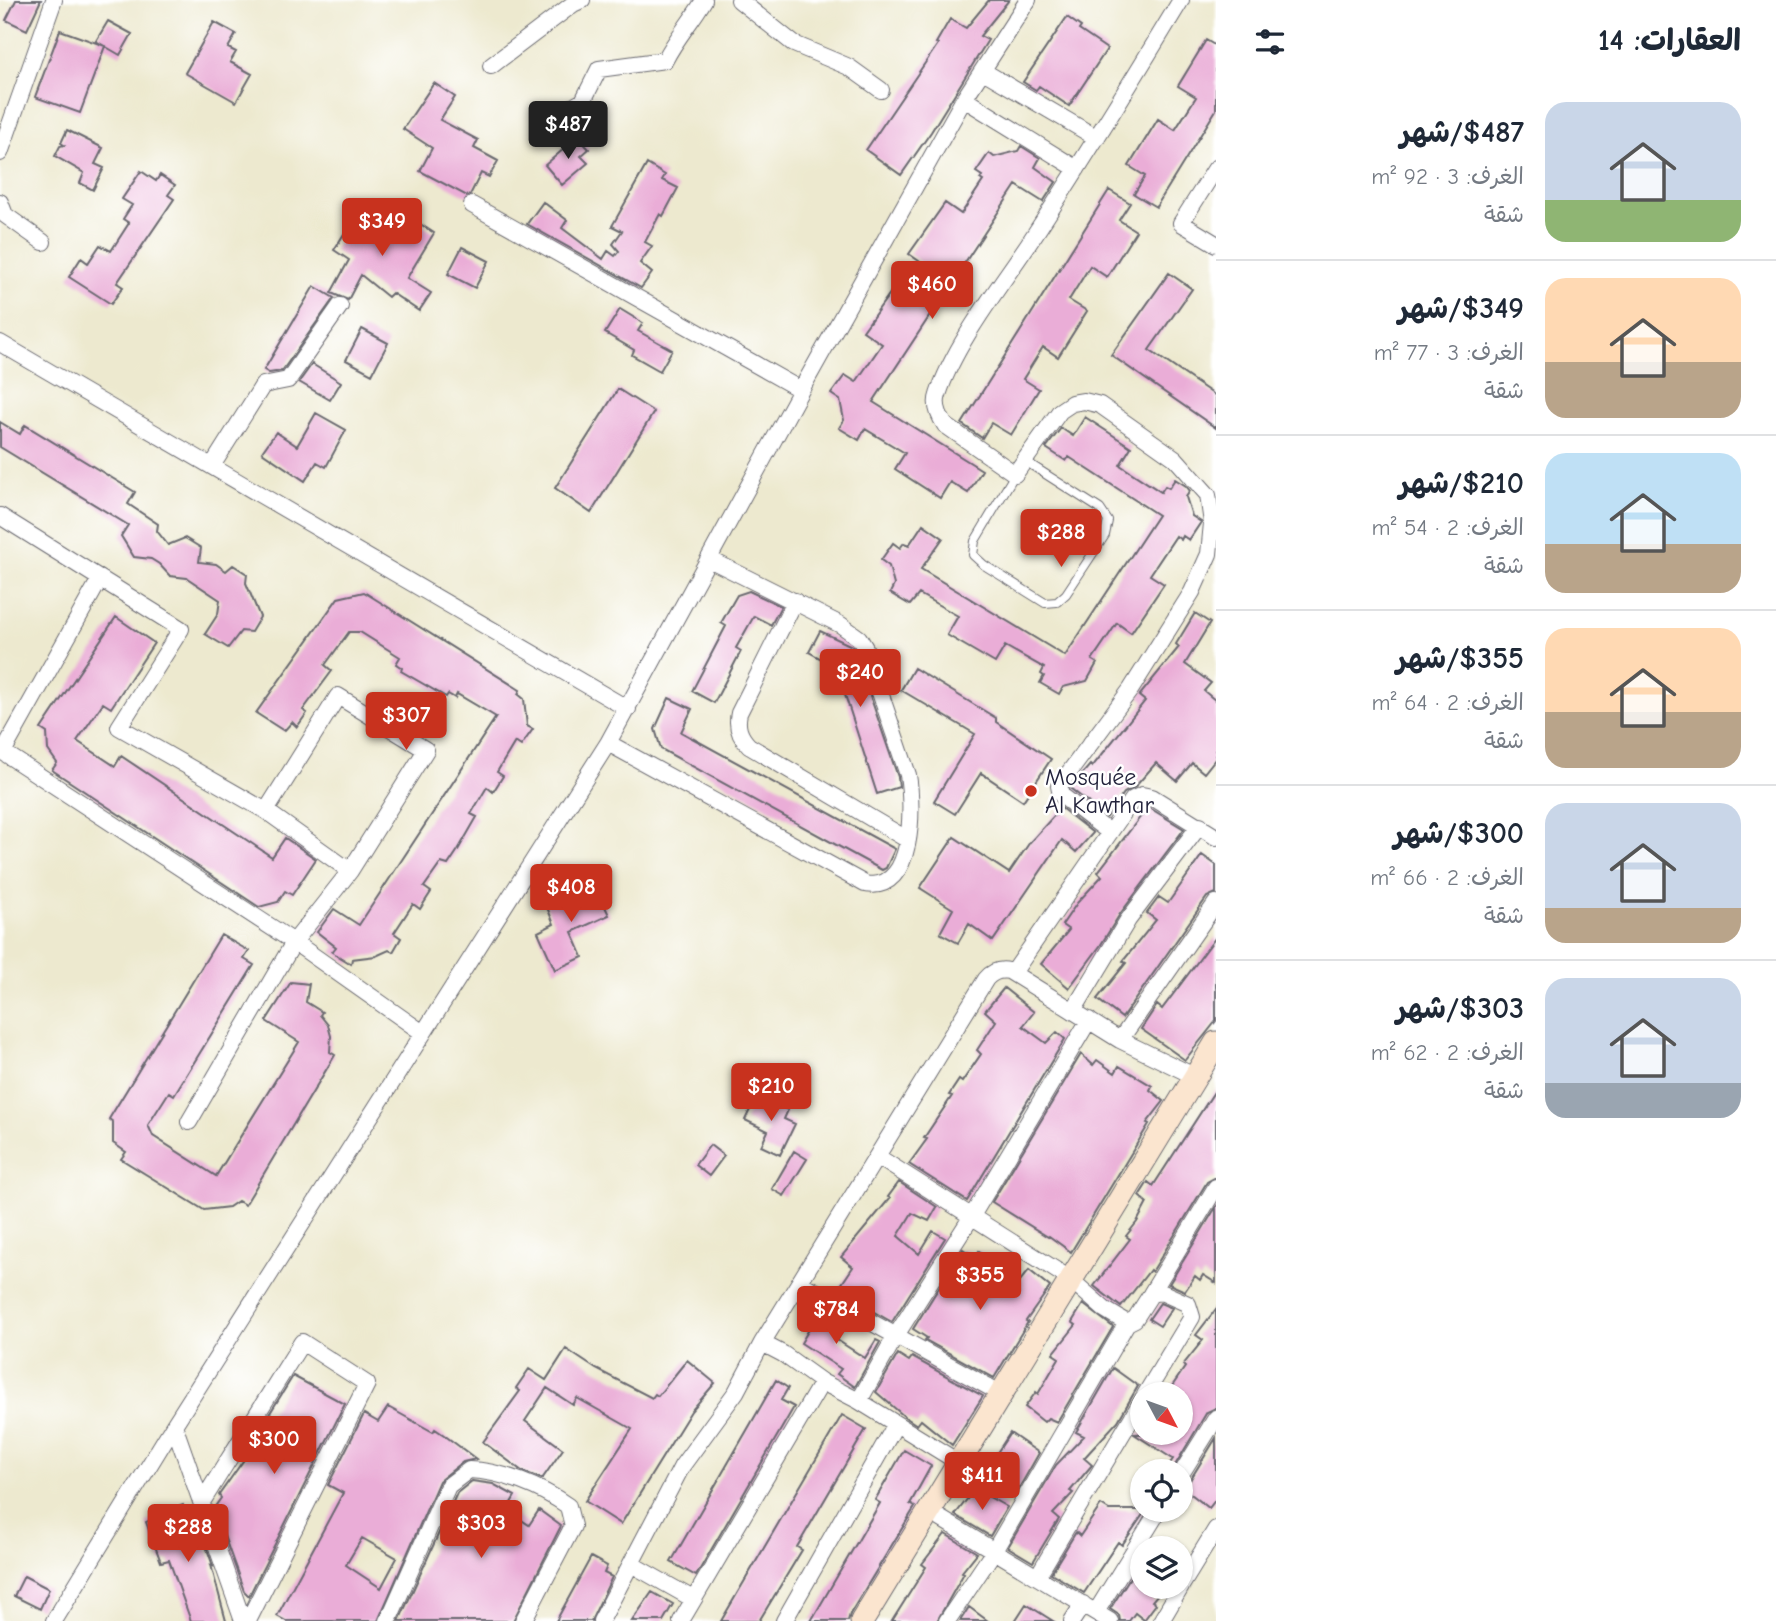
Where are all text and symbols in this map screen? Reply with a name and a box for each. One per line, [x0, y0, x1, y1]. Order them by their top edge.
icon: filters [1251, 23, 1289, 61]
text: العقارات: 14 [1598, 23, 1741, 58]
pin: $487 [527, 102, 609, 161]
text: $487 [545, 110, 591, 137]
text: $487/شهر [1400, 115, 1524, 150]
icon: home [1601, 130, 1685, 214]
text: الغرف: 3 · 92 m² [1371, 163, 1524, 190]
pin: $349 [341, 198, 423, 258]
text: شقة [1484, 201, 1524, 228]
text: $349 [358, 207, 406, 234]
pin: $460 [891, 262, 973, 321]
text: $460 [907, 270, 957, 297]
text: $349/شهر [1398, 291, 1524, 326]
icon: home [1601, 306, 1685, 390]
text: الغرف: 3 · 77 m² [1374, 339, 1524, 366]
text: شقة [1484, 377, 1524, 404]
text: $210/شهر [1399, 466, 1524, 501]
icon: home [1601, 481, 1685, 565]
pin: $288 [1020, 510, 1102, 569]
text: الغرف: 2 · 54 m² [1372, 514, 1524, 541]
text: $288 [1037, 518, 1085, 545]
text: شقة [1484, 552, 1524, 579]
text: $355/شهر [1396, 641, 1524, 676]
pin: $240 [819, 650, 901, 709]
icon: home [1601, 656, 1685, 740]
text: $240 [836, 658, 884, 685]
text: الغرف: 2 · 64 m² [1372, 689, 1524, 716]
pin: $307 [365, 692, 447, 752]
text: $307 [382, 701, 430, 728]
text: شقة [1484, 727, 1524, 754]
place label: Mosquée Al Kawthar [1045, 763, 1155, 819]
marker: Mosquée Al Kawthar [1023, 783, 1039, 799]
text: $300/شهر [1394, 816, 1524, 851]
icon: home [1601, 831, 1685, 915]
pin: $408 [530, 864, 612, 924]
text: الغرف: 2 · 66 m² [1370, 864, 1524, 891]
text: $408 [546, 873, 596, 900]
text: شقة [1484, 902, 1524, 929]
text: $303/شهر [1396, 991, 1524, 1026]
icon: home [1601, 1006, 1685, 1090]
text: الغرف: 2 · 62 m² [1371, 1039, 1524, 1066]
pin: $210 [730, 1064, 812, 1123]
text: $210 [747, 1072, 795, 1099]
text: شقة [1484, 1077, 1524, 1104]
pin: $355 [939, 1252, 1021, 1312]
text: $355 [955, 1261, 1005, 1288]
pin: $784 [795, 1286, 877, 1346]
text: $784 [813, 1295, 859, 1322]
north arrow [1130, 1382, 1194, 1446]
map controls [1130, 1382, 1193, 1599]
pin: $300 [233, 1416, 315, 1476]
text: $300 [248, 1425, 300, 1452]
pin: $411 [941, 1452, 1023, 1512]
button: locate [1130, 1459, 1193, 1522]
text: $411 [961, 1461, 1003, 1488]
pin: $303 [440, 1500, 522, 1560]
pin: $288 [147, 1504, 229, 1564]
text: $303 [456, 1509, 506, 1536]
text: $288 [164, 1513, 212, 1540]
button: layers [1130, 1536, 1193, 1599]

